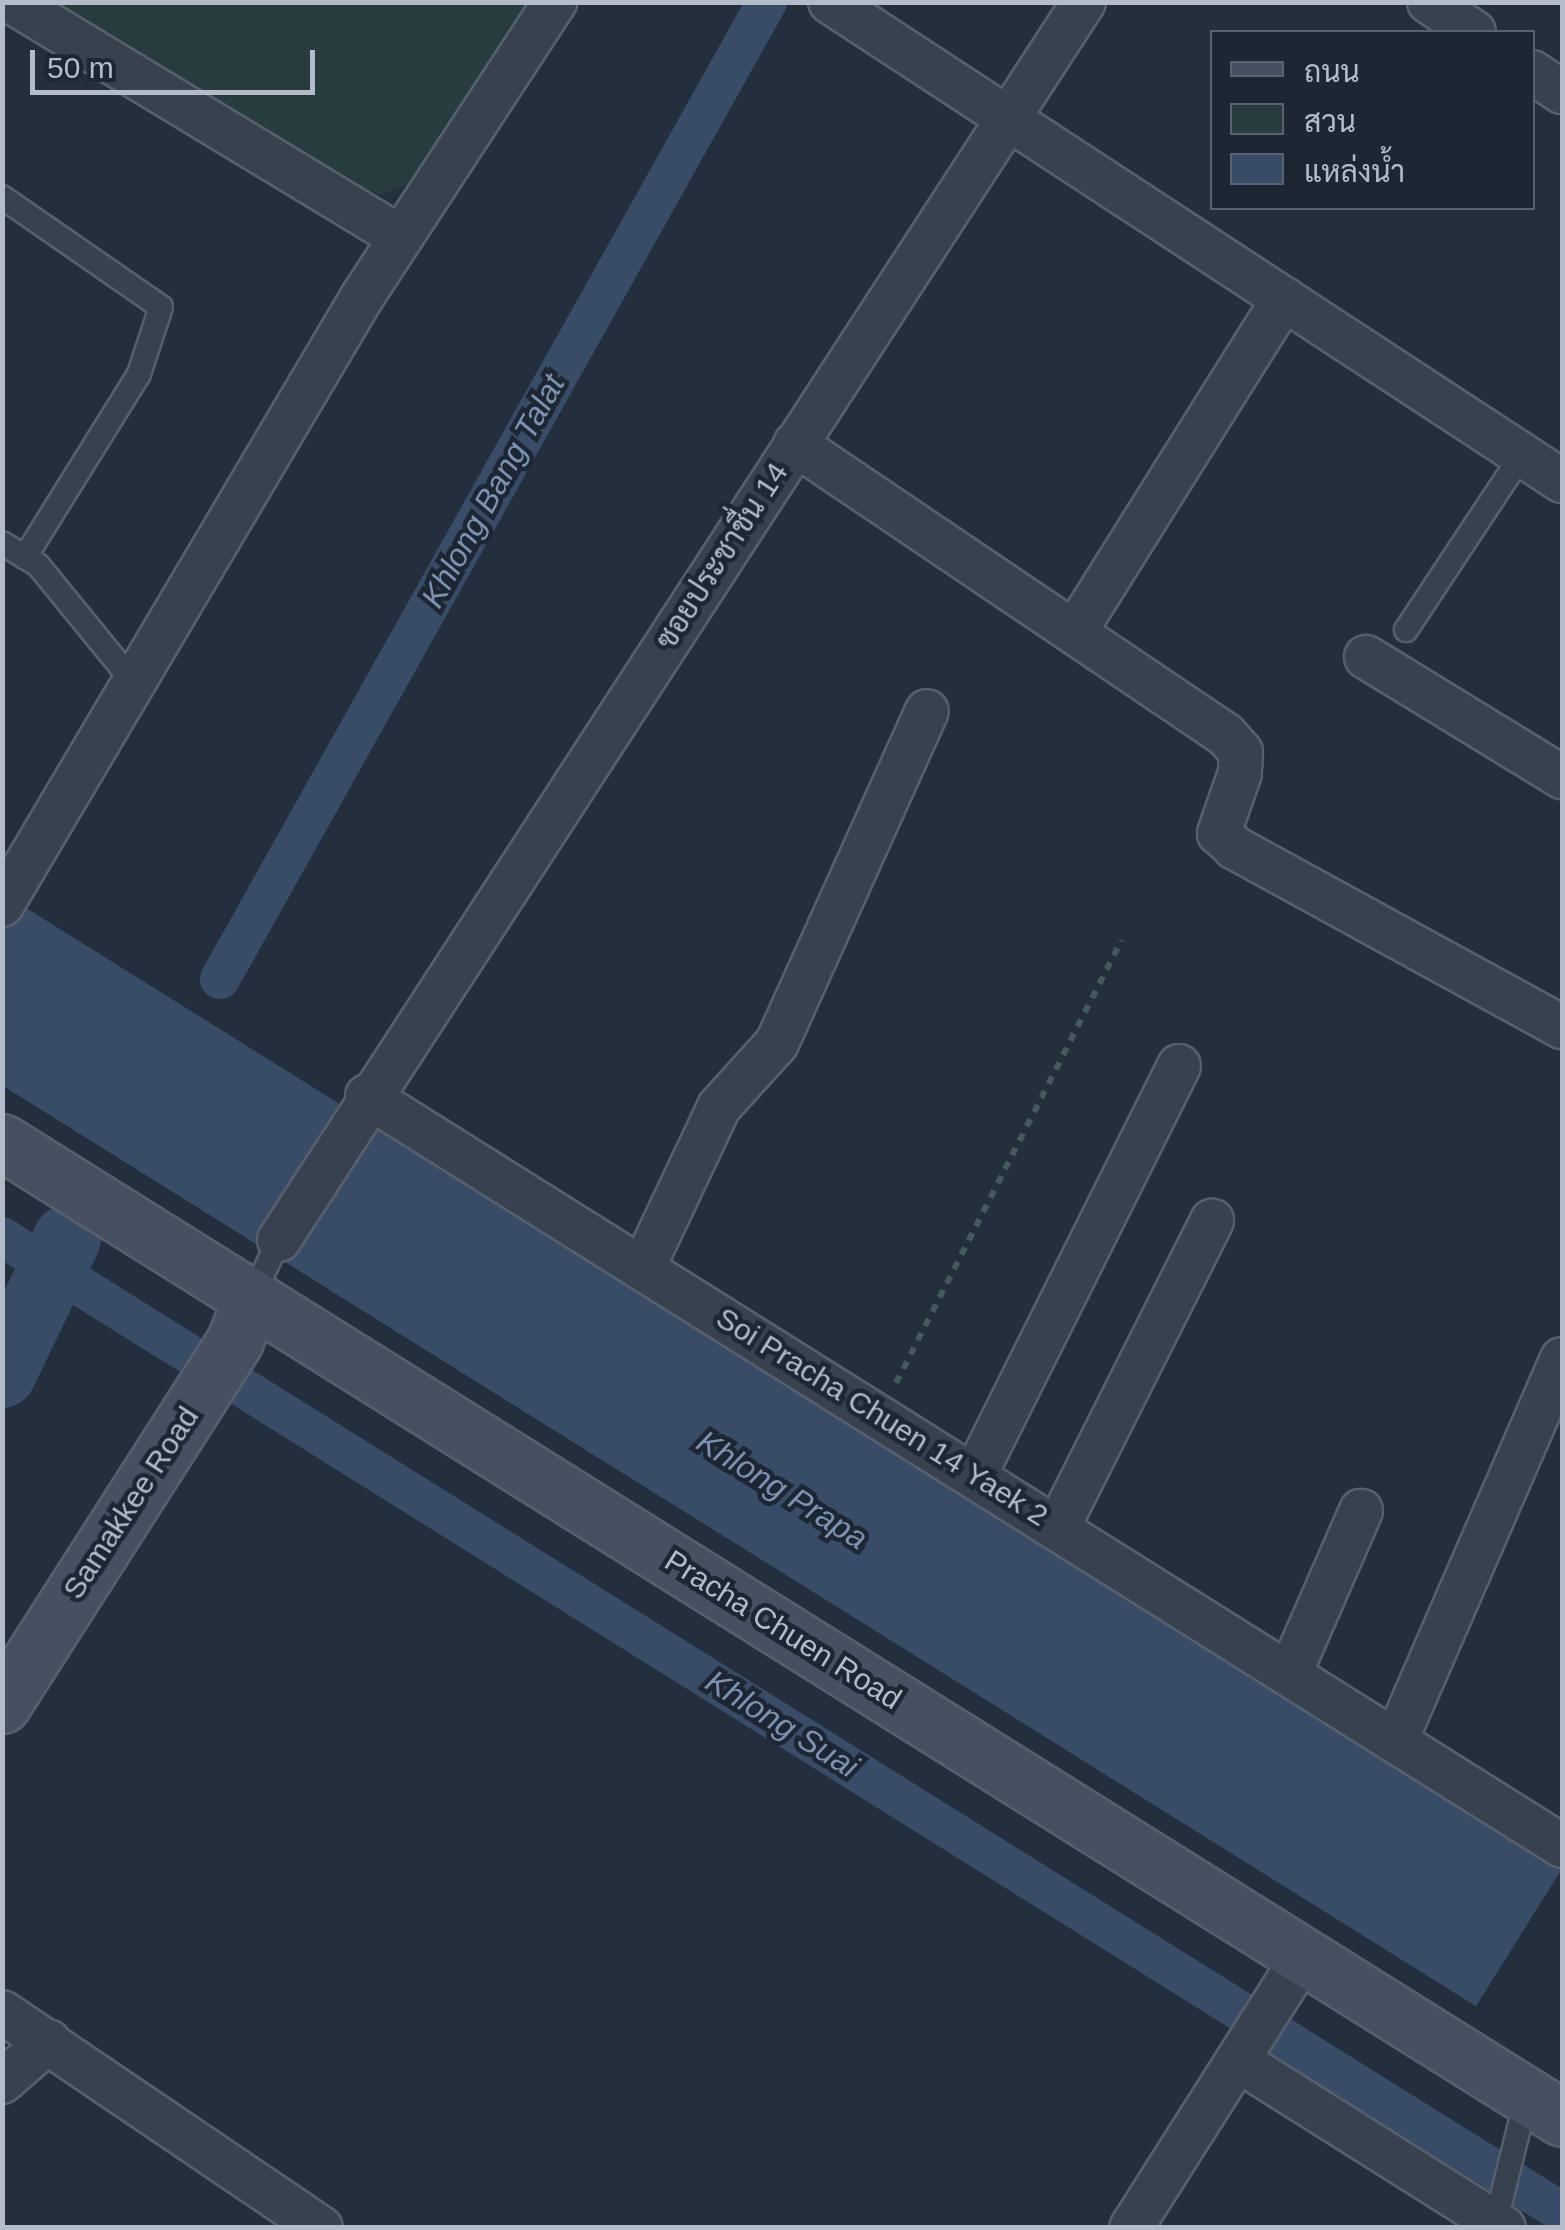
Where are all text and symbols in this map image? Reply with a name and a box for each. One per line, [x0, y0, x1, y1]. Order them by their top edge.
scale bar [35, 30, 320, 92]
legend [1210, 30, 1535, 210]
text: 50 m [47, 51, 114, 84]
text: ถนน [1304, 55, 1360, 88]
text: สวน [1304, 105, 1356, 138]
text: แหล่งน้ำ [1304, 155, 1405, 188]
water label: Khlong Bang Talat [413, 368, 573, 614]
street label: ซอยประชาชื่น 14 [648, 456, 796, 656]
street label: Soi Pracha Chuen 14 Yaek 2 [709, 1300, 1055, 1534]
street label: Samakkee Road [56, 1400, 206, 1606]
water label: Khlong Prapa [690, 1422, 874, 1558]
street label: Pracha Chuen Road [658, 1543, 908, 1717]
water label: Khlong Suai [699, 1662, 865, 1786]

